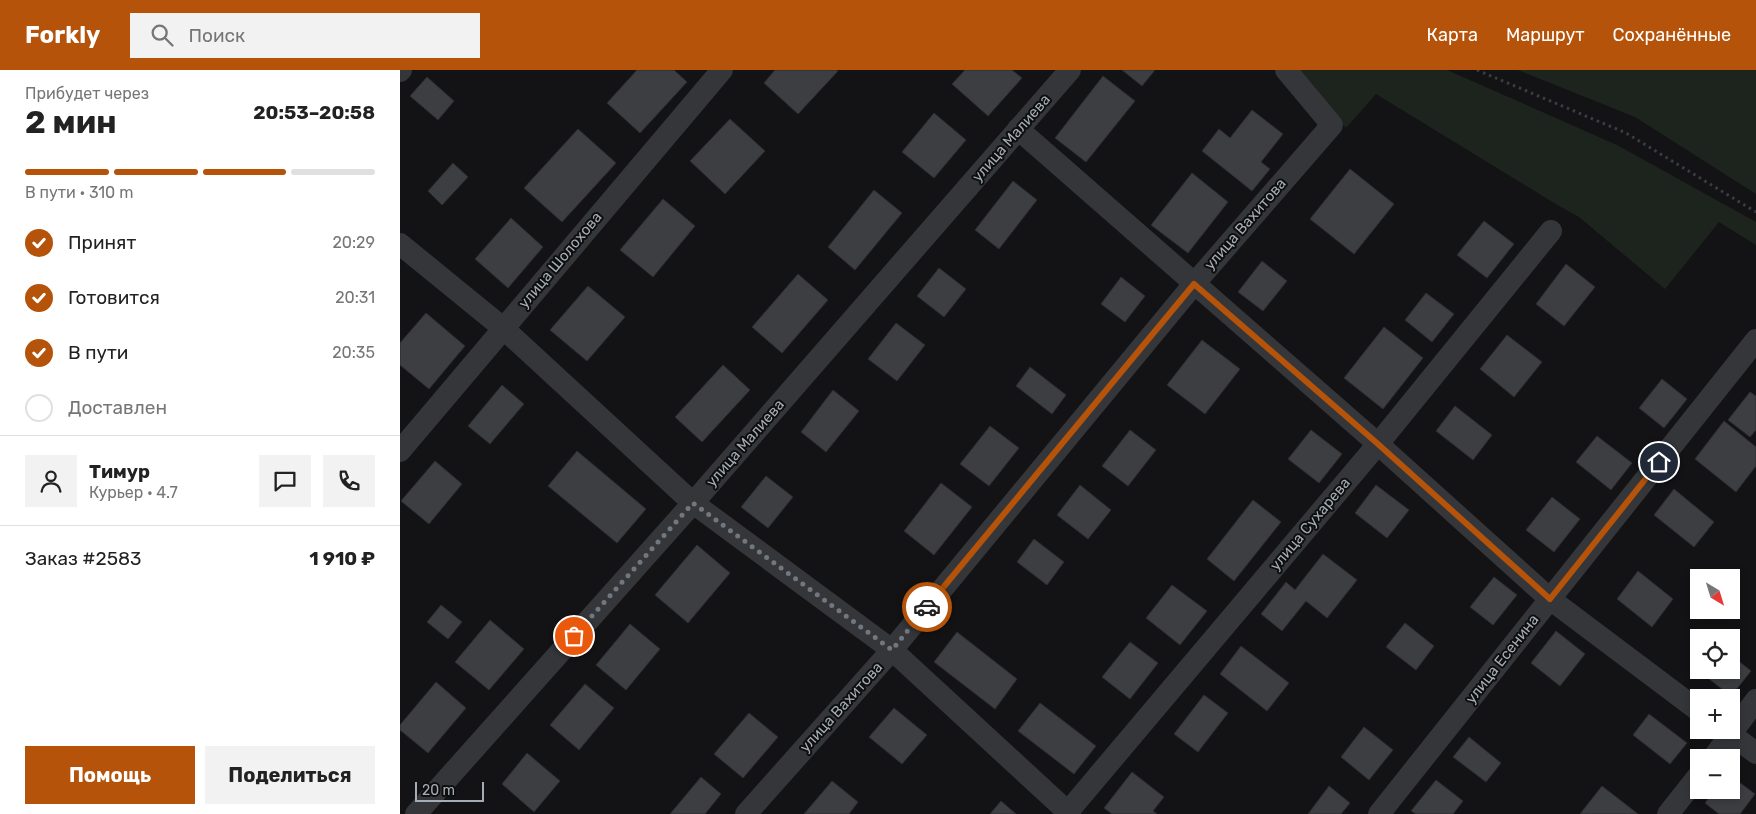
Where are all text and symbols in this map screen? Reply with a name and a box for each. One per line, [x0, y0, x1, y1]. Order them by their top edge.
search box [130, 13, 480, 58]
text: Forkly [25, 21, 100, 49]
icon: search [148, 21, 176, 49]
text: Поиск [188, 24, 245, 47]
text: Карта [1427, 24, 1478, 46]
text: Маршрут [1506, 24, 1585, 46]
text: Сохранённые [1613, 24, 1731, 46]
text: Прибудет через [25, 84, 149, 103]
street label: улица Малиева [968, 91, 1054, 185]
text: 20:53–20:58 [253, 101, 375, 124]
text: 2 мин [25, 103, 117, 141]
street label: улица Вахитова [1200, 175, 1290, 273]
text: В пути · 310 m [25, 183, 133, 202]
street label: улица Шолохова [514, 208, 606, 312]
icon: check [25, 229, 53, 257]
text: Принят [68, 231, 136, 254]
text: 20:29 [332, 233, 375, 252]
icon: check [25, 284, 53, 312]
text: Готовится [68, 286, 160, 309]
text: 20:31 [335, 288, 375, 307]
icon: check [25, 339, 53, 367]
text: В пути [68, 341, 128, 364]
text: 20:35 [332, 343, 375, 362]
text: Доставлен [68, 396, 167, 419]
street label: улица Малиева [702, 396, 788, 490]
pin [1638, 441, 1680, 483]
icon: home [1645, 448, 1673, 476]
button: person [25, 455, 77, 507]
button: chat [259, 455, 311, 507]
button: phone [323, 455, 375, 507]
text: Тимур [89, 460, 150, 483]
street label: улица Сухарева [1266, 474, 1354, 574]
text: Курьер · 4.7 [89, 483, 178, 502]
text: Заказ #2583 [25, 547, 142, 570]
text: 1 910 ₽ [309, 547, 375, 570]
north arrow [1690, 569, 1740, 619]
map controls [1690, 569, 1740, 799]
courier [902, 582, 952, 632]
icon: car [913, 593, 941, 621]
street label: улица Есенина [1462, 611, 1542, 707]
pin [553, 615, 595, 657]
icon: bag [560, 622, 588, 650]
button: locate [1690, 629, 1740, 679]
street label: улица Вахитова [796, 658, 886, 756]
button: + [1690, 689, 1740, 739]
button: Помощь [25, 746, 195, 804]
button: Поделиться [205, 746, 375, 804]
button: − [1690, 749, 1740, 799]
scale bar [415, 779, 484, 802]
text: 20 m [422, 782, 455, 799]

